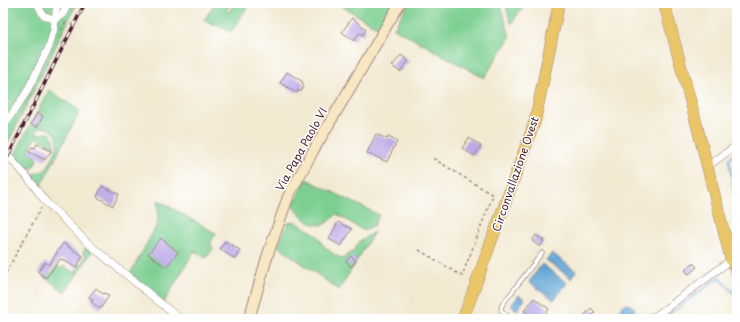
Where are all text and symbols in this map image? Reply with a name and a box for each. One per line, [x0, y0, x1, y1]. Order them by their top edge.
street label: Via Papa Paolo VI [271, 104, 331, 194]
street label: Circonvallazione Ovest [487, 114, 543, 234]

